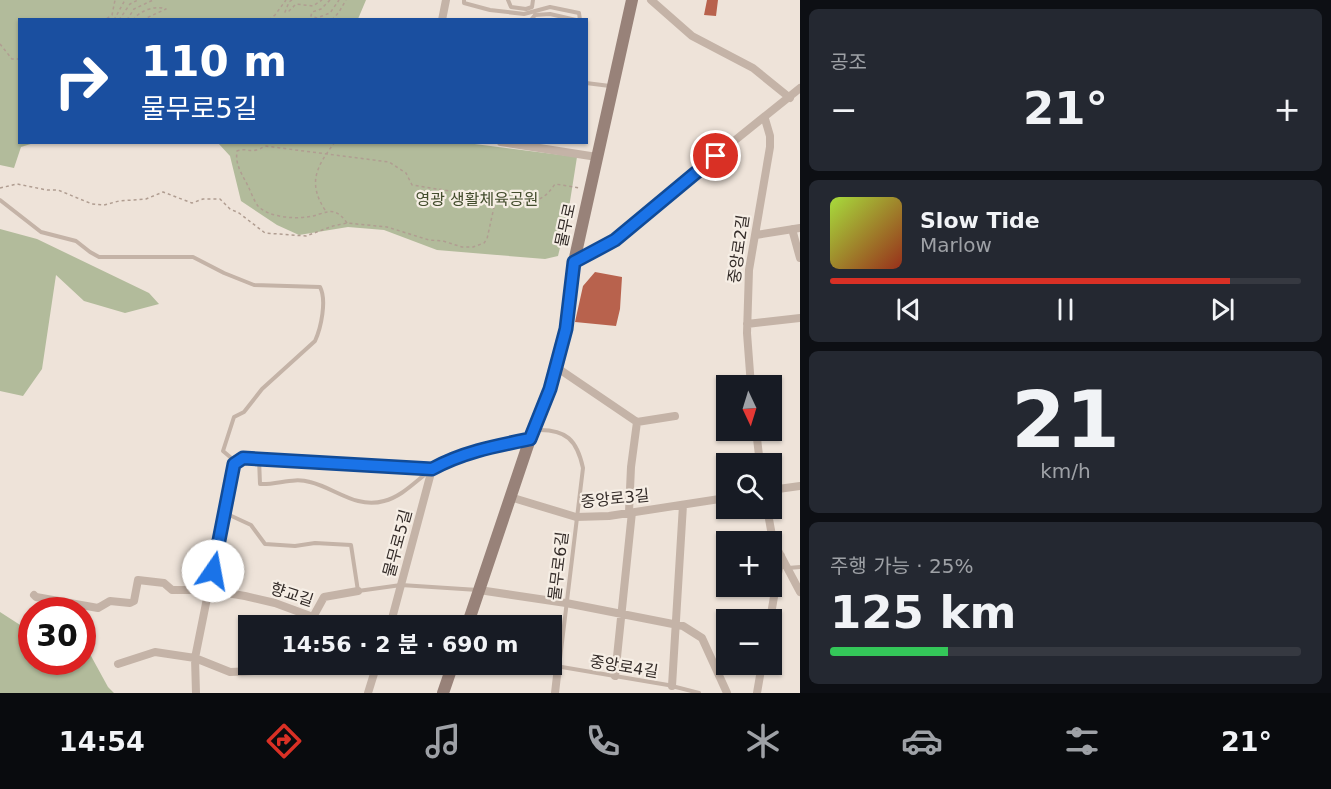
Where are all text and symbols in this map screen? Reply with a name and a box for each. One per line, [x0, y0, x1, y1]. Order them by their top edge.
text: 110 m [141, 37, 287, 86]
icon: right [42, 42, 120, 120]
text: 공조 [830, 50, 867, 74]
text: 21° [1023, 82, 1108, 135]
text: − [830, 90, 858, 129]
text: + [1273, 90, 1301, 129]
text: 물무로5길 [141, 93, 258, 124]
pin [690, 130, 741, 181]
icon: arrive [699, 139, 732, 172]
park label: 영광 생활체육공원 [416, 190, 538, 209]
street label: 물무로 [552, 201, 579, 249]
text: Slow Tide [920, 208, 1040, 233]
street label: 중앙로2길 [724, 214, 753, 285]
text: Marlow [920, 233, 992, 257]
icon: previous [892, 293, 925, 326]
icon: pause [1049, 293, 1082, 326]
icon: next [1206, 293, 1239, 326]
north arrow [716, 375, 782, 441]
map controls [716, 375, 782, 675]
text: 21 [1011, 375, 1120, 465]
button: search [716, 453, 782, 519]
text: km/h [1040, 459, 1091, 483]
street label: 중앙로3길 [580, 485, 650, 512]
street label: 물무로5길 [379, 507, 416, 579]
street label: 물무로6길 [545, 531, 572, 601]
button: + [716, 531, 782, 597]
position arrow [181, 539, 245, 603]
text: 주행 가능 · 25% [830, 554, 973, 578]
street label: 향교길 [268, 579, 316, 610]
text: 125 km [830, 586, 1016, 639]
speed limit sign: 30 [18, 597, 96, 675]
button: − [716, 609, 782, 675]
text: 14:56 · 2 분 · 690 m [281, 632, 519, 657]
street label: 중앙로4길 [588, 652, 660, 681]
icon: directions [263, 720, 305, 762]
icon: music [422, 720, 464, 762]
icon: phone [582, 720, 624, 762]
icon: climate [742, 720, 784, 762]
icon: car [901, 720, 943, 762]
icon: filters [1061, 720, 1103, 762]
text: 14:54 [59, 726, 145, 757]
text: 21° [1221, 726, 1272, 757]

